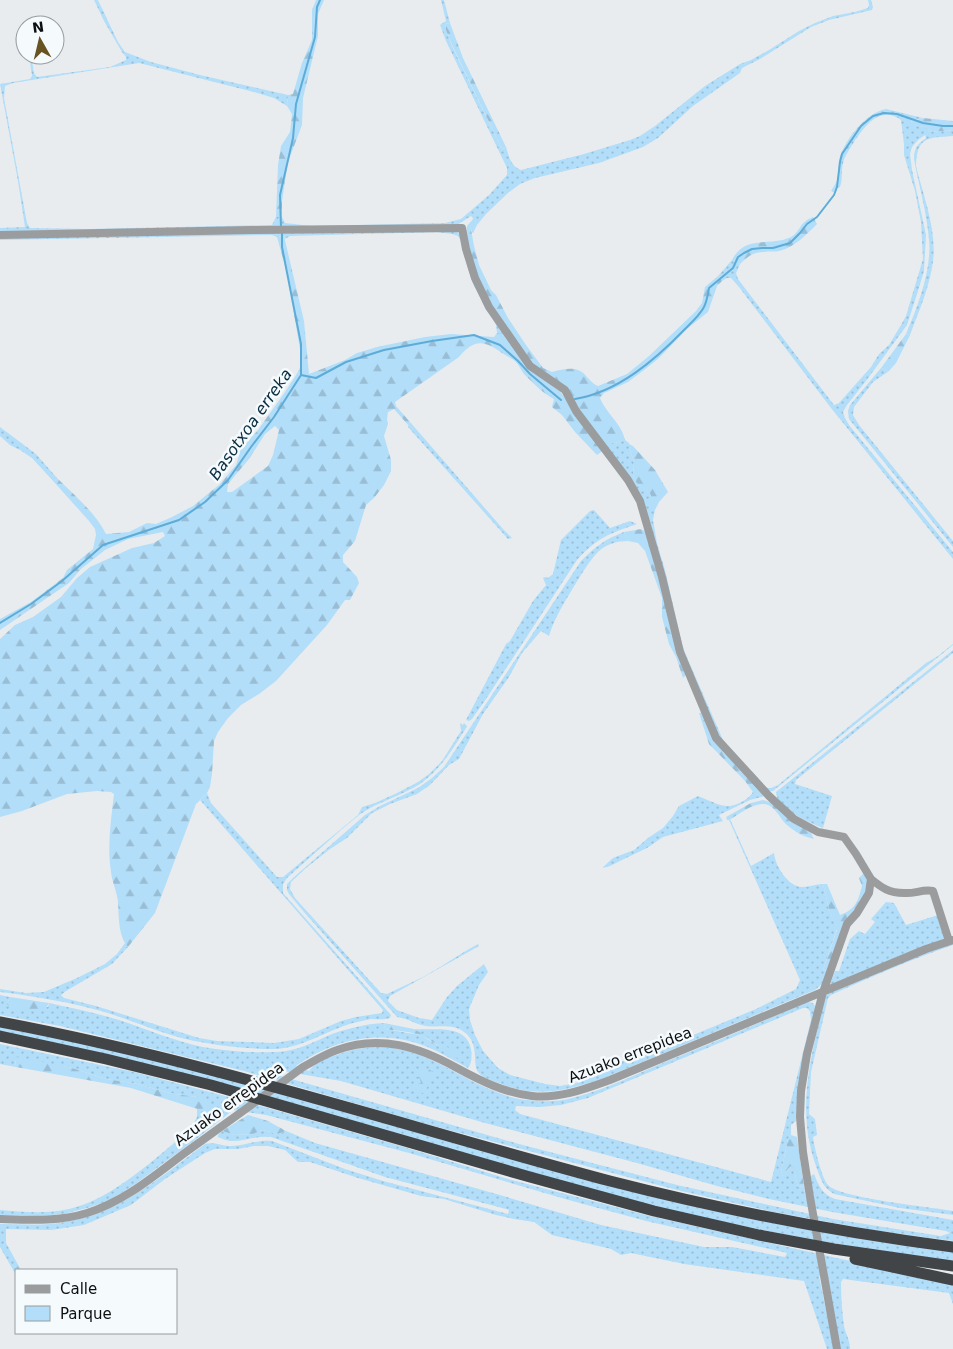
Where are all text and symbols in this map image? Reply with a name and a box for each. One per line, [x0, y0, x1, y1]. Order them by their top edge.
north arrow [15, 15, 65, 65]
text: N [31, 18, 45, 36]
water label: Basotxoa erreka [205, 365, 296, 483]
street label: Azuako errepidea [566, 1023, 694, 1087]
street label: Azuako errepidea [171, 1058, 287, 1150]
legend [15, 1269, 178, 1334]
text: Calle [60, 1280, 97, 1298]
text: Parque [60, 1305, 112, 1323]

